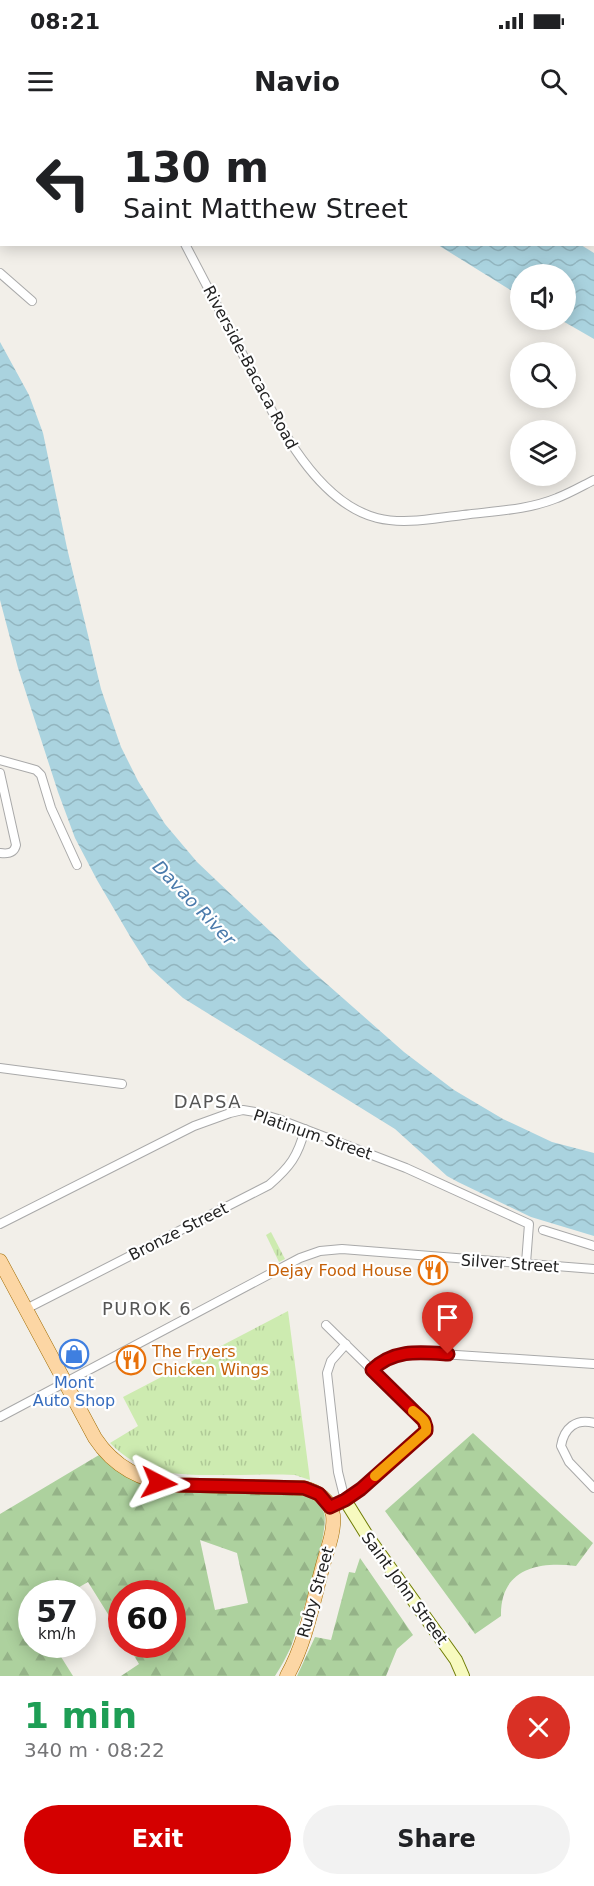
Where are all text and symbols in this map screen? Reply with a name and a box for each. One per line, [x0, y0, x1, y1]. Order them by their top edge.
text: 08:21 [30, 9, 100, 34]
icon: menu [24, 65, 57, 98]
icon: search [537, 65, 570, 98]
text: Navio [254, 66, 340, 97]
text: 130 m [123, 143, 269, 192]
icon: left [24, 144, 102, 222]
text: Saint Matthew Street [123, 193, 408, 224]
map controls [510, 264, 576, 486]
button: sound [510, 264, 576, 330]
street label: Riverside-Bacaca Road [199, 282, 302, 452]
button: search [510, 342, 576, 408]
button: layers [510, 420, 576, 486]
water label: Davao River [149, 856, 241, 951]
district label: DAPSA [174, 1091, 242, 1112]
street label: Platinum Street [251, 1105, 375, 1164]
street label: Bronze Street [125, 1198, 231, 1265]
street label: Silver Street [460, 1251, 560, 1276]
restaurant icon: Dejay Food House [417, 1254, 449, 1286]
place label: Dejay Food House [267, 1261, 412, 1280]
pin [422, 1292, 473, 1354]
district label: PUROK 6 [102, 1298, 192, 1319]
icon: arrive [431, 1301, 464, 1334]
shop icon: Mont Auto Shop [58, 1338, 90, 1370]
place label: The Fryers Chicken Wings [151, 1342, 269, 1379]
restaurant icon: The Fryers Chicken Wings [115, 1344, 147, 1376]
place label: Mont Auto Shop [33, 1373, 115, 1410]
position arrow [127, 1451, 191, 1515]
street label: Saint John Street [357, 1528, 452, 1648]
street label: Ruby Street [293, 1544, 338, 1640]
speed limit sign: 60 [108, 1580, 186, 1658]
text: 57 [36, 1594, 78, 1629]
text: km/h [38, 1625, 76, 1643]
text: 1 min [24, 1695, 137, 1736]
button: close [507, 1696, 570, 1759]
text: 340 m · 08:22 [24, 1738, 165, 1762]
button: Exit [24, 1805, 291, 1874]
button: Share [303, 1805, 570, 1874]

